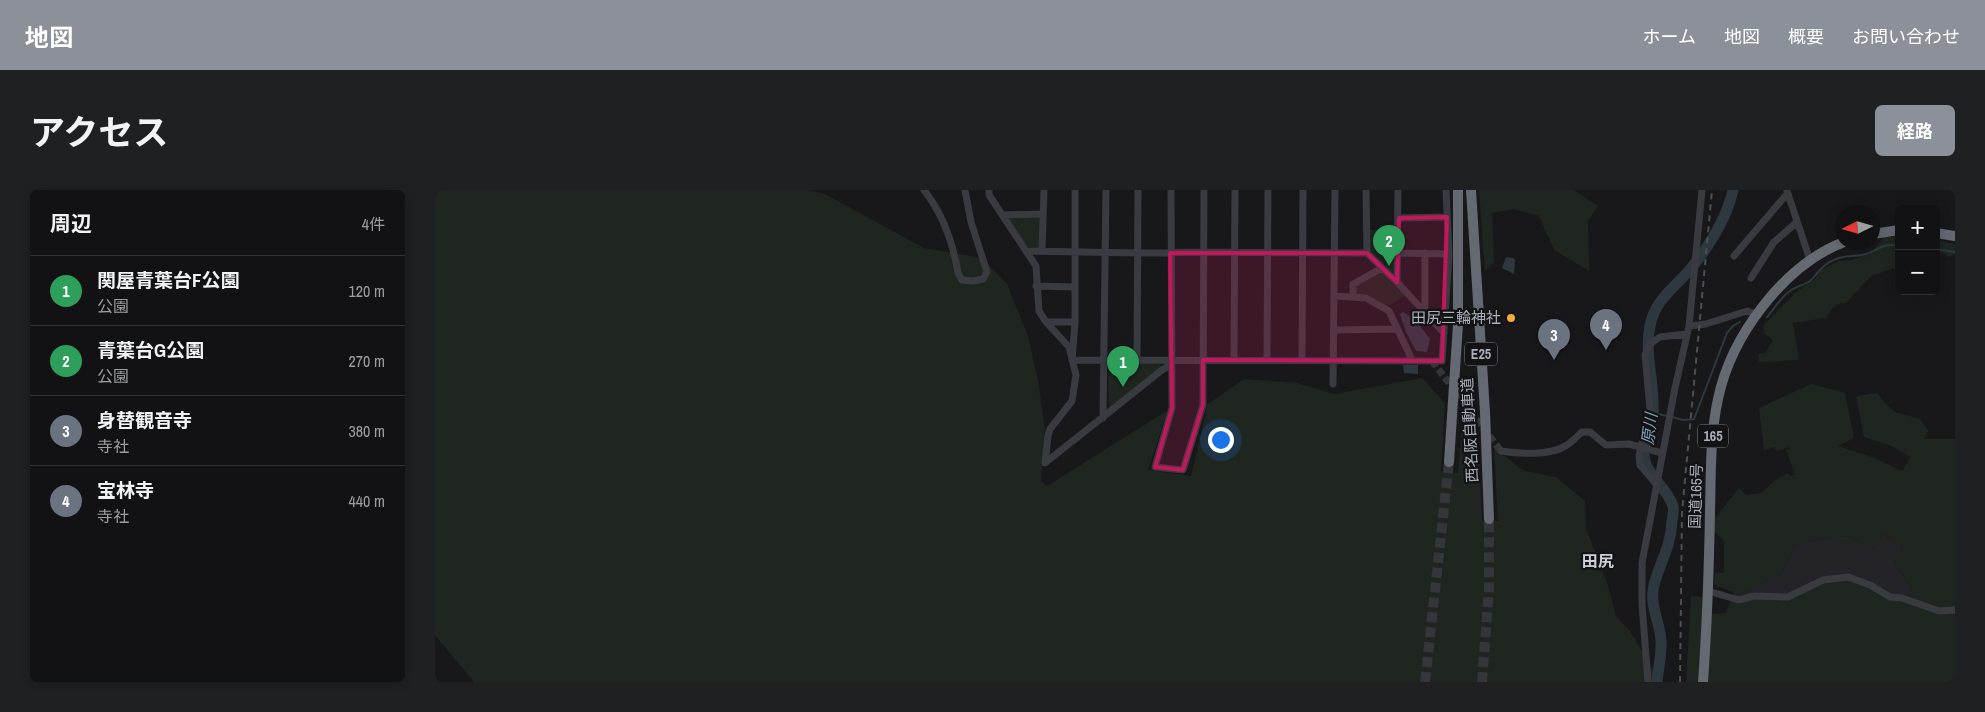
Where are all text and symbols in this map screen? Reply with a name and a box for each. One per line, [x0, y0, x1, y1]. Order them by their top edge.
text: 地図 [25, 21, 73, 53]
text: ホーム [1643, 24, 1696, 49]
text: 地図 [1724, 24, 1760, 49]
text: 概要 [1788, 24, 1824, 49]
text: お問い合わせ [1852, 24, 1960, 49]
button: 経路 [1875, 105, 1955, 156]
text: アクセス [30, 109, 168, 156]
north arrow [1835, 205, 1880, 250]
map controls [1895, 205, 1940, 295]
button: + [1895, 205, 1940, 250]
text: 周辺 [50, 209, 92, 238]
text: 4件 [362, 213, 385, 235]
pin: 2 [1373, 225, 1405, 266]
button: − [1895, 250, 1940, 295]
text: 関屋青葉台F公園 [97, 267, 240, 293]
text: 1 [62, 280, 70, 302]
text: 120 m [349, 280, 385, 302]
text: 公園 [97, 295, 129, 317]
place label: 田尻三輪神社 [1411, 307, 1501, 328]
pin: 4 [1590, 309, 1622, 350]
marker: 田尻三輪神社 [1505, 312, 1517, 324]
pin: 3 [1538, 319, 1570, 360]
text: 青葉台G公園 [97, 337, 204, 363]
road number: E25 [1465, 342, 1497, 365]
pin: 1 [1107, 346, 1139, 387]
text: 2 [62, 350, 70, 372]
text: 270 m [349, 350, 385, 372]
text: 公園 [97, 365, 129, 387]
street label: 西名阪自動車道 [1456, 377, 1483, 483]
text: 身替観音寺 [97, 407, 192, 433]
water label: 原川 [1636, 410, 1662, 446]
text: 3 [62, 420, 70, 442]
text: 380 m [349, 420, 385, 442]
road number: 165 [1698, 425, 1728, 448]
your location [1208, 427, 1234, 453]
text: 寺社 [97, 435, 129, 457]
street label: 国道165号 [1684, 463, 1707, 529]
text: 宝林寺 [97, 477, 154, 503]
text: 4 [62, 490, 70, 512]
text: 440 m [349, 490, 385, 512]
text: 寺社 [97, 505, 129, 527]
district label: 田尻 [1582, 550, 1614, 572]

